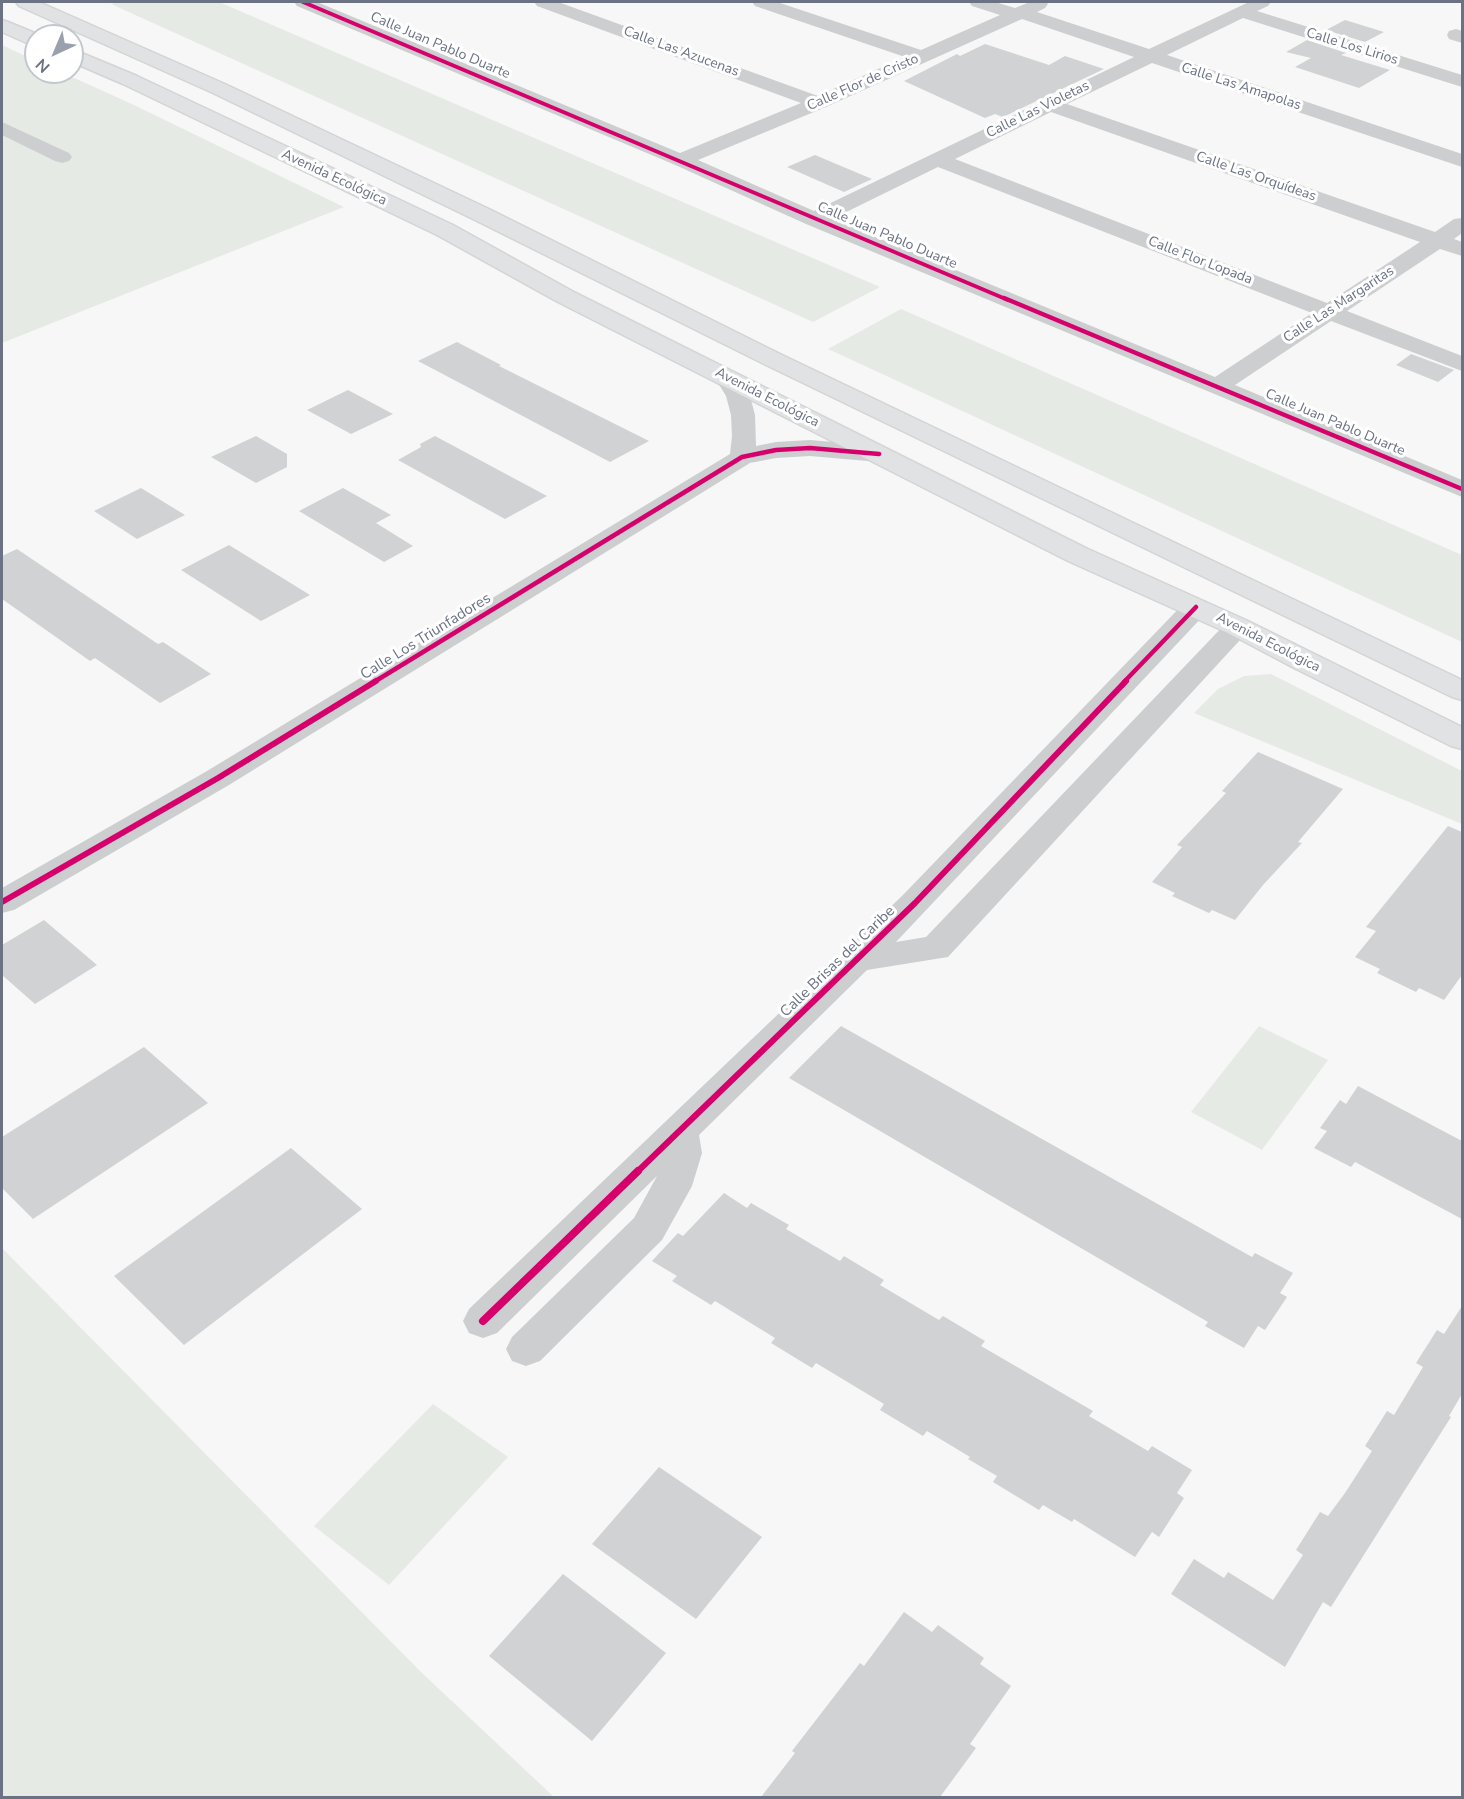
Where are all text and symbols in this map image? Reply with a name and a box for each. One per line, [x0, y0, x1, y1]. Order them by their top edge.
street label: Calle Juan Pablo Duarte [368, 9, 512, 83]
street label: Calle Las Azucenas [621, 23, 741, 81]
north arrow [24, 24, 84, 84]
street label: Calle Los Lirios [1304, 25, 1400, 69]
street label: Calle Flor de Cristo [805, 51, 921, 115]
text: N [31, 53, 55, 78]
street label: Calle Las Amapolas [1179, 60, 1303, 114]
street label: Calle Las Violetas [984, 78, 1092, 142]
street label: Avenida Ecológica [279, 146, 389, 210]
street label: Calle Las Orquídeas [1194, 149, 1318, 205]
street label: Calle Juan Pablo Duarte [815, 199, 959, 273]
street label: Calle Flor Lopada [1145, 233, 1255, 289]
street label: Calle Las Margaritas [1281, 263, 1397, 347]
street label: Avenida Ecológica [712, 365, 822, 431]
street label: Calle Juan Pablo Duarte [1263, 386, 1407, 460]
street label: Calle Los Triunfadores [358, 590, 494, 684]
street label: Avenida Ecológica [1213, 610, 1323, 676]
street label: Calle Brisas del Caribe [777, 903, 899, 1021]

